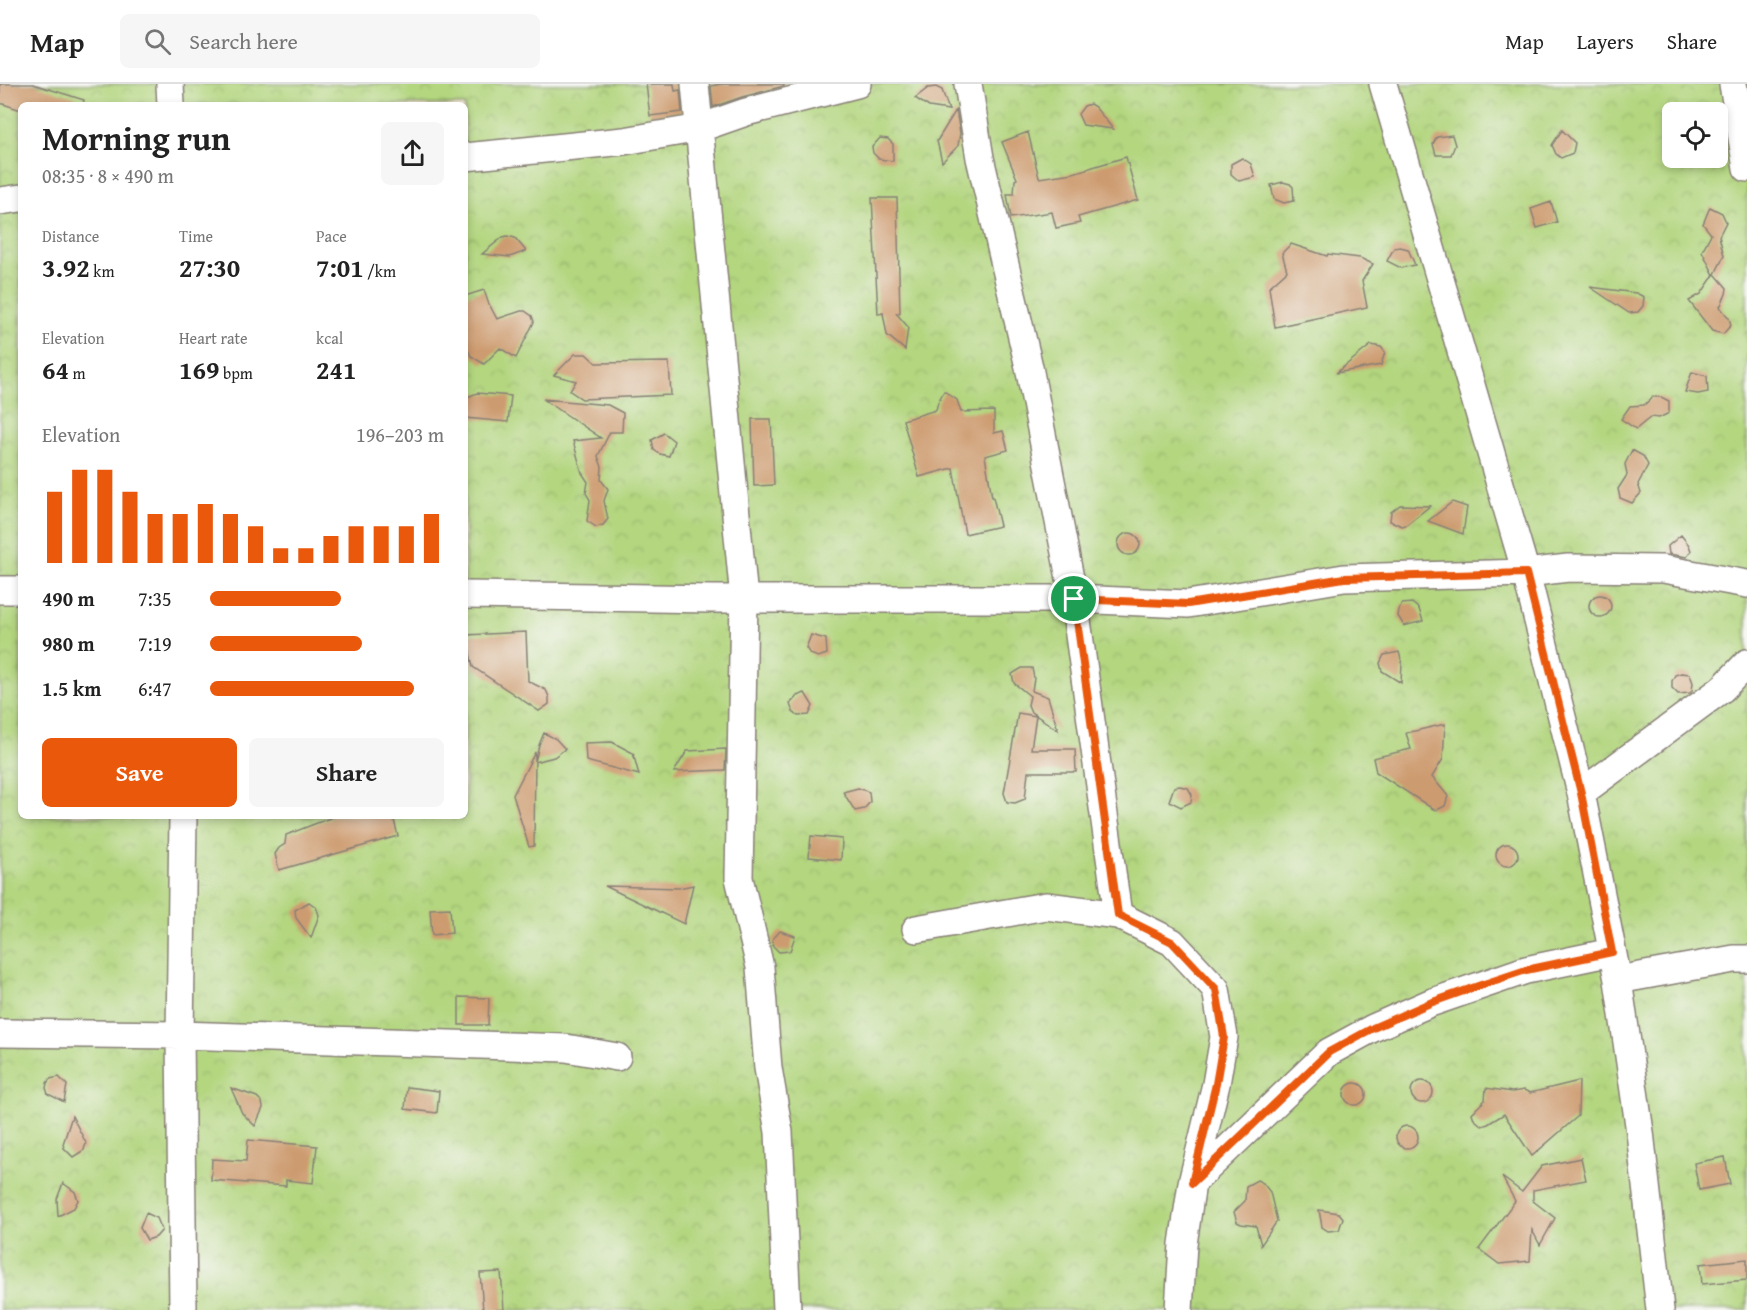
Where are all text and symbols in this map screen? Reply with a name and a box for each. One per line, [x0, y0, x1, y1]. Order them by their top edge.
search box [120, 14, 540, 68]
text: Map [30, 21, 84, 62]
icon: search [141, 25, 174, 58]
text: Search here [189, 25, 298, 57]
text: Map [1505, 26, 1544, 57]
text: Layers [1577, 26, 1634, 57]
text: Share [1667, 26, 1717, 57]
map controls [1662, 102, 1728, 168]
button: locate [1662, 102, 1728, 168]
text: Morning run [42, 114, 231, 162]
button: share [381, 122, 444, 185]
text: 08:35 · 8 × 490 m [42, 161, 174, 190]
text: Distance [42, 224, 99, 248]
text: Time [179, 224, 213, 248]
text: Pace [316, 224, 347, 248]
text: 3.92 [42, 248, 90, 287]
text: 27:30 [179, 248, 240, 287]
text: 7:01 [316, 248, 364, 287]
text: km [90, 259, 114, 283]
text: /km [364, 259, 396, 283]
text: Elevation [42, 326, 105, 350]
text: Heart rate [179, 326, 248, 350]
text: kcal [316, 326, 343, 350]
text: 64 [42, 350, 69, 389]
text: 169 [179, 350, 219, 389]
text: 241 [316, 350, 356, 389]
text: m [69, 361, 86, 385]
text: bpm [219, 361, 253, 385]
text: Elevation [42, 420, 120, 449]
text: 196–203 m [356, 420, 444, 449]
pin [1048, 573, 1099, 624]
icon: arrive [1057, 582, 1090, 615]
text: 490 m [42, 584, 95, 613]
text: 7:35 [138, 584, 172, 613]
text: 980 m [42, 629, 95, 658]
text: 7:19 [138, 629, 172, 658]
text: 1.5 km [42, 674, 101, 703]
text: 6:47 [138, 674, 172, 703]
button: Save [42, 738, 237, 807]
button: Share [249, 738, 444, 807]

